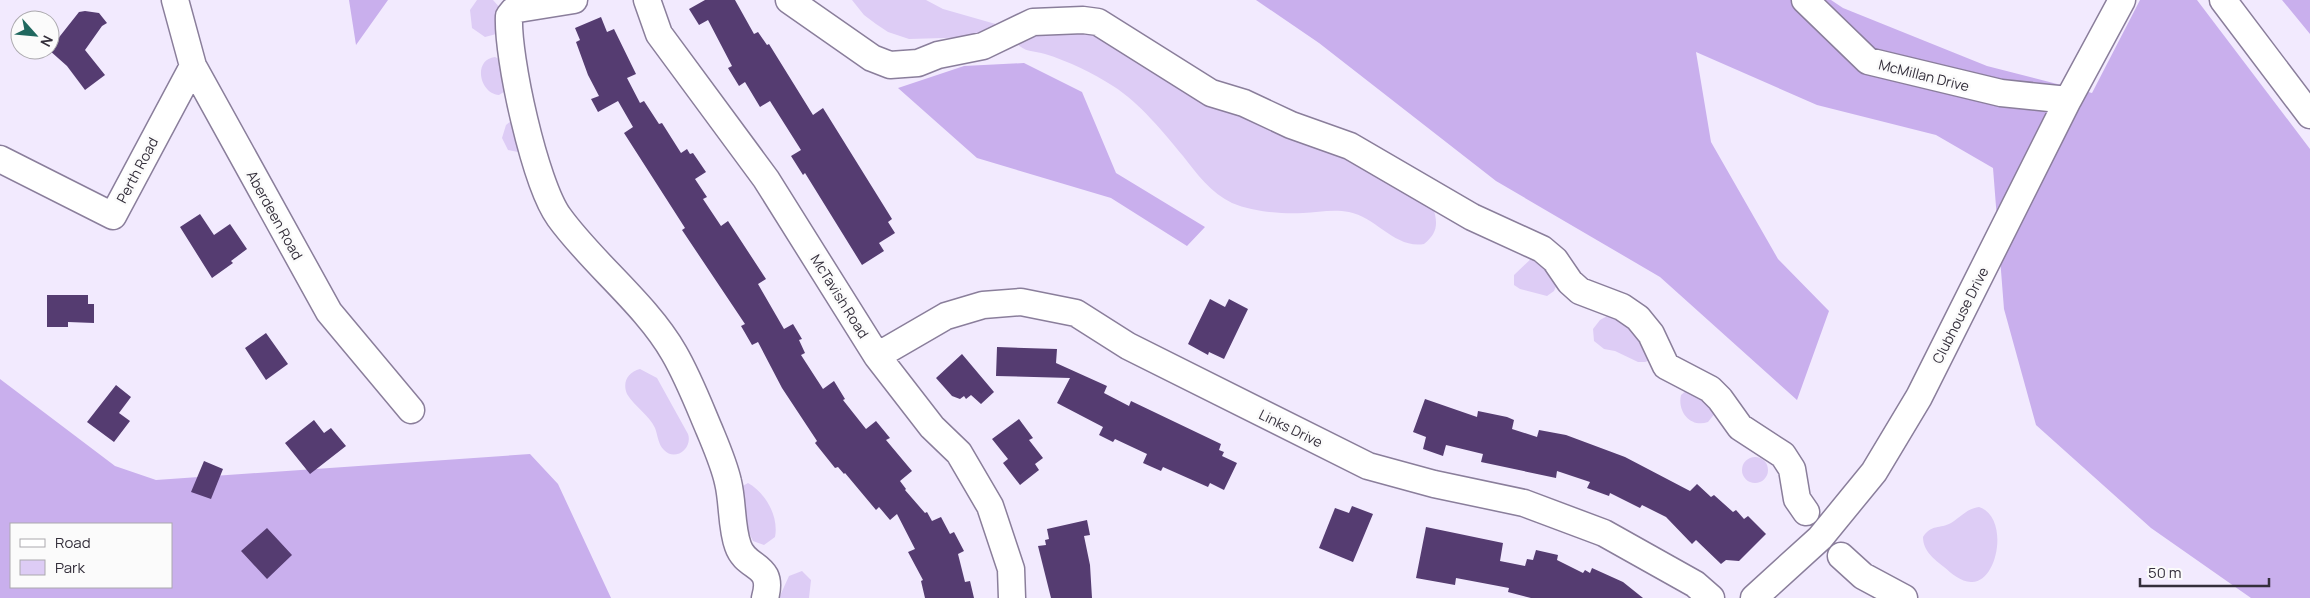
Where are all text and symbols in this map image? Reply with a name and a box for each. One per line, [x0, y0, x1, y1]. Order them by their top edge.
north arrow [10, 10, 60, 60]
text: N [36, 32, 58, 50]
street label: McMillan Drive [1877, 55, 1971, 95]
street label: Perth Road [112, 134, 162, 206]
street label: Aberdeen Road [243, 167, 307, 263]
street label: McTavish Road [807, 250, 873, 342]
street label: Clubhouse Drive [1928, 264, 1992, 366]
street label: Links Drive [1256, 404, 1326, 452]
legend [10, 523, 172, 588]
text: Road [55, 532, 91, 553]
scale bar [2140, 556, 2269, 588]
text: Park [55, 557, 85, 578]
text: 50 m [2148, 562, 2182, 583]

